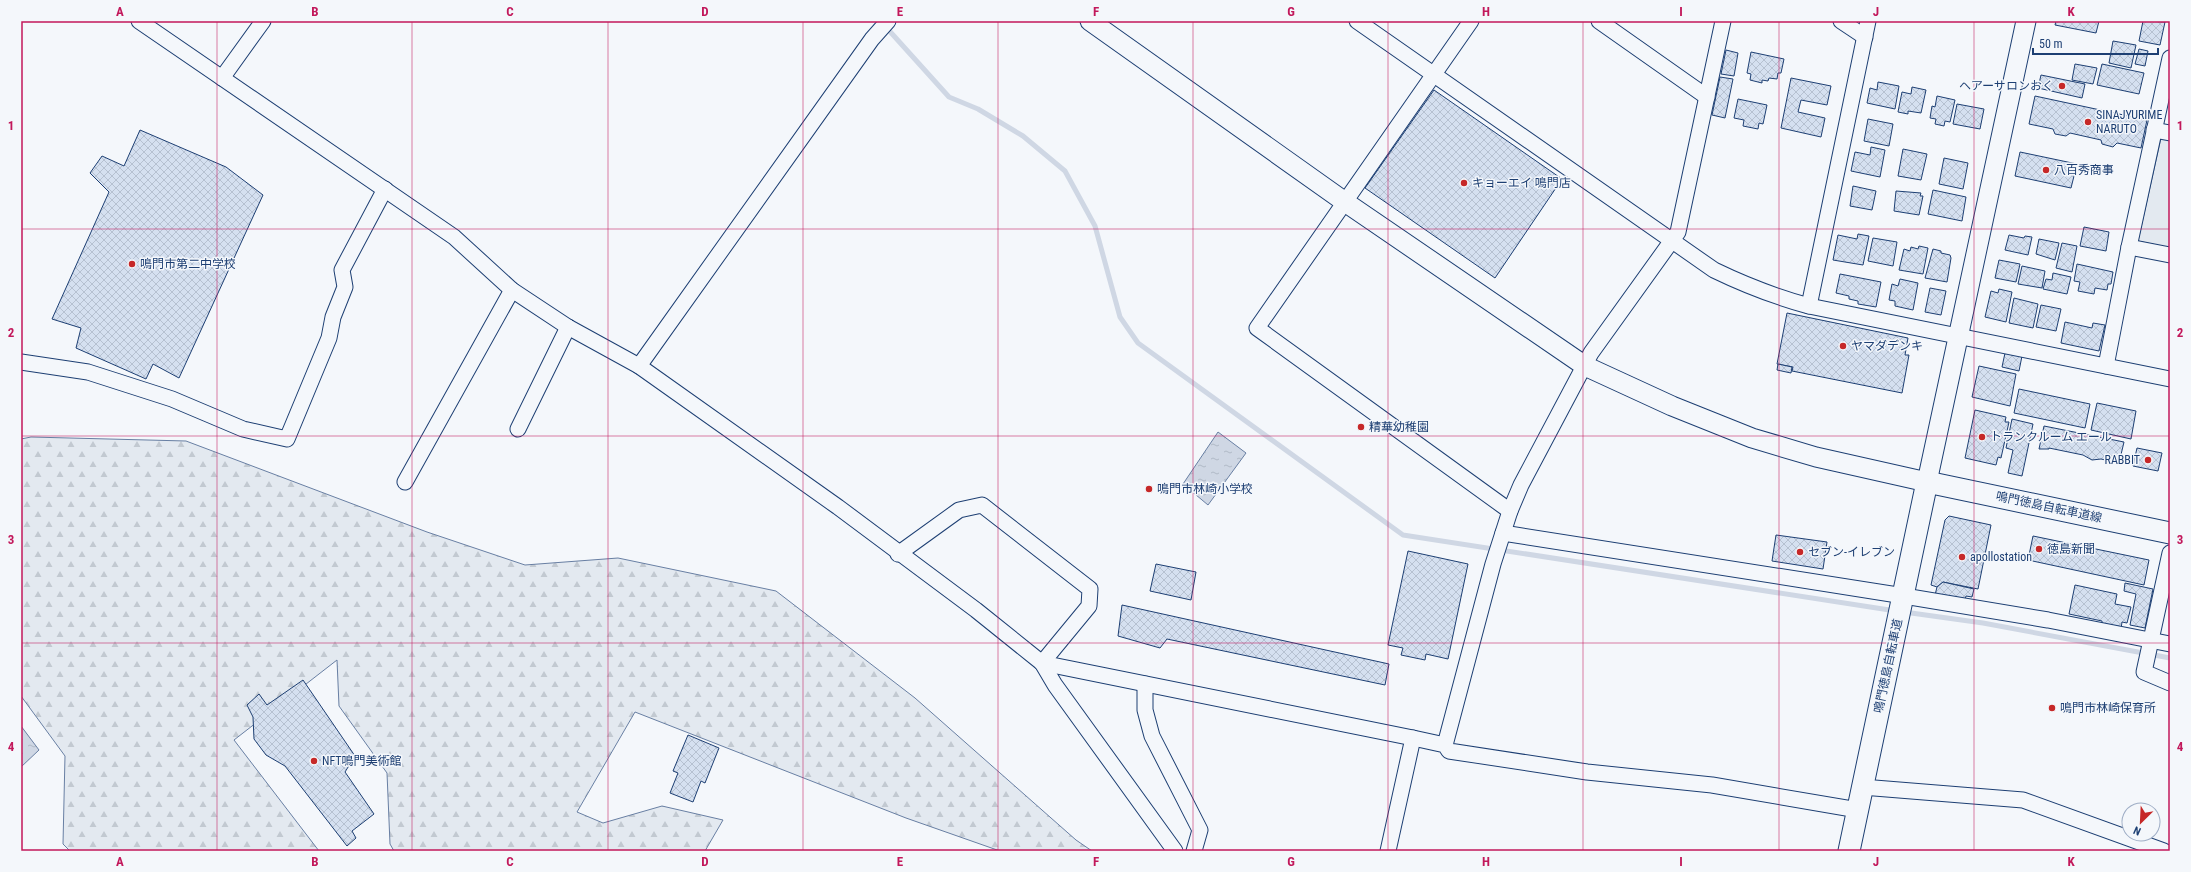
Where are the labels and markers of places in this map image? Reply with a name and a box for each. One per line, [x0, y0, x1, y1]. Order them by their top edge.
place label: ヘアーサロンおく [1959, 79, 2054, 93]
marker: ヘアーサロンおく [2057, 81, 2067, 91]
place label: SINAJYURIME NARUTO [2096, 108, 2162, 136]
marker: SINAJYURIME NARUTO [2083, 117, 2093, 127]
place label: 八百秀商事 [2054, 163, 2114, 177]
marker: 八百秀商事 [2041, 165, 2051, 175]
place label: キョーエイ 鳴門店 [1472, 176, 1571, 190]
marker: キョーエイ 鳴門店 [1459, 178, 1469, 188]
place label: 鳴門市第二中学校 [140, 257, 236, 271]
marker: 鳴門市第二中学校 [127, 259, 137, 269]
place label: ヤマダデンキ [1851, 339, 1923, 353]
marker: ヤマダデンキ [1838, 341, 1848, 351]
place label: 精華幼稚園 [1369, 420, 1429, 434]
marker: 精華幼稚園 [1356, 422, 1366, 432]
place label: トランクルーム エール [1990, 430, 2112, 444]
marker: トランクルーム エール [1977, 432, 1987, 442]
place label: RABBIT [2105, 453, 2140, 467]
marker: RABBIT [2143, 455, 2153, 465]
place label: 鳴門市林崎小学校 [1157, 482, 1253, 496]
marker: 鳴門市林崎小学校 [1144, 484, 1154, 494]
place label: 徳島新聞 [2047, 542, 2095, 556]
marker: 徳島新聞 [2034, 544, 2044, 554]
place label: セブン-イレブン [1808, 545, 1895, 559]
marker: セブン-イレブン [1795, 547, 1805, 557]
place label: apollostation [1970, 550, 2032, 564]
marker: apollostation [1957, 552, 1967, 562]
place label: 鳴門市林崎保育所 [2060, 701, 2156, 715]
marker: 鳴門市林崎保育所 [2047, 703, 2057, 713]
place label: NFT鳴門美術館 [322, 754, 402, 768]
marker: NFT鳴門美術館 [309, 756, 319, 766]

